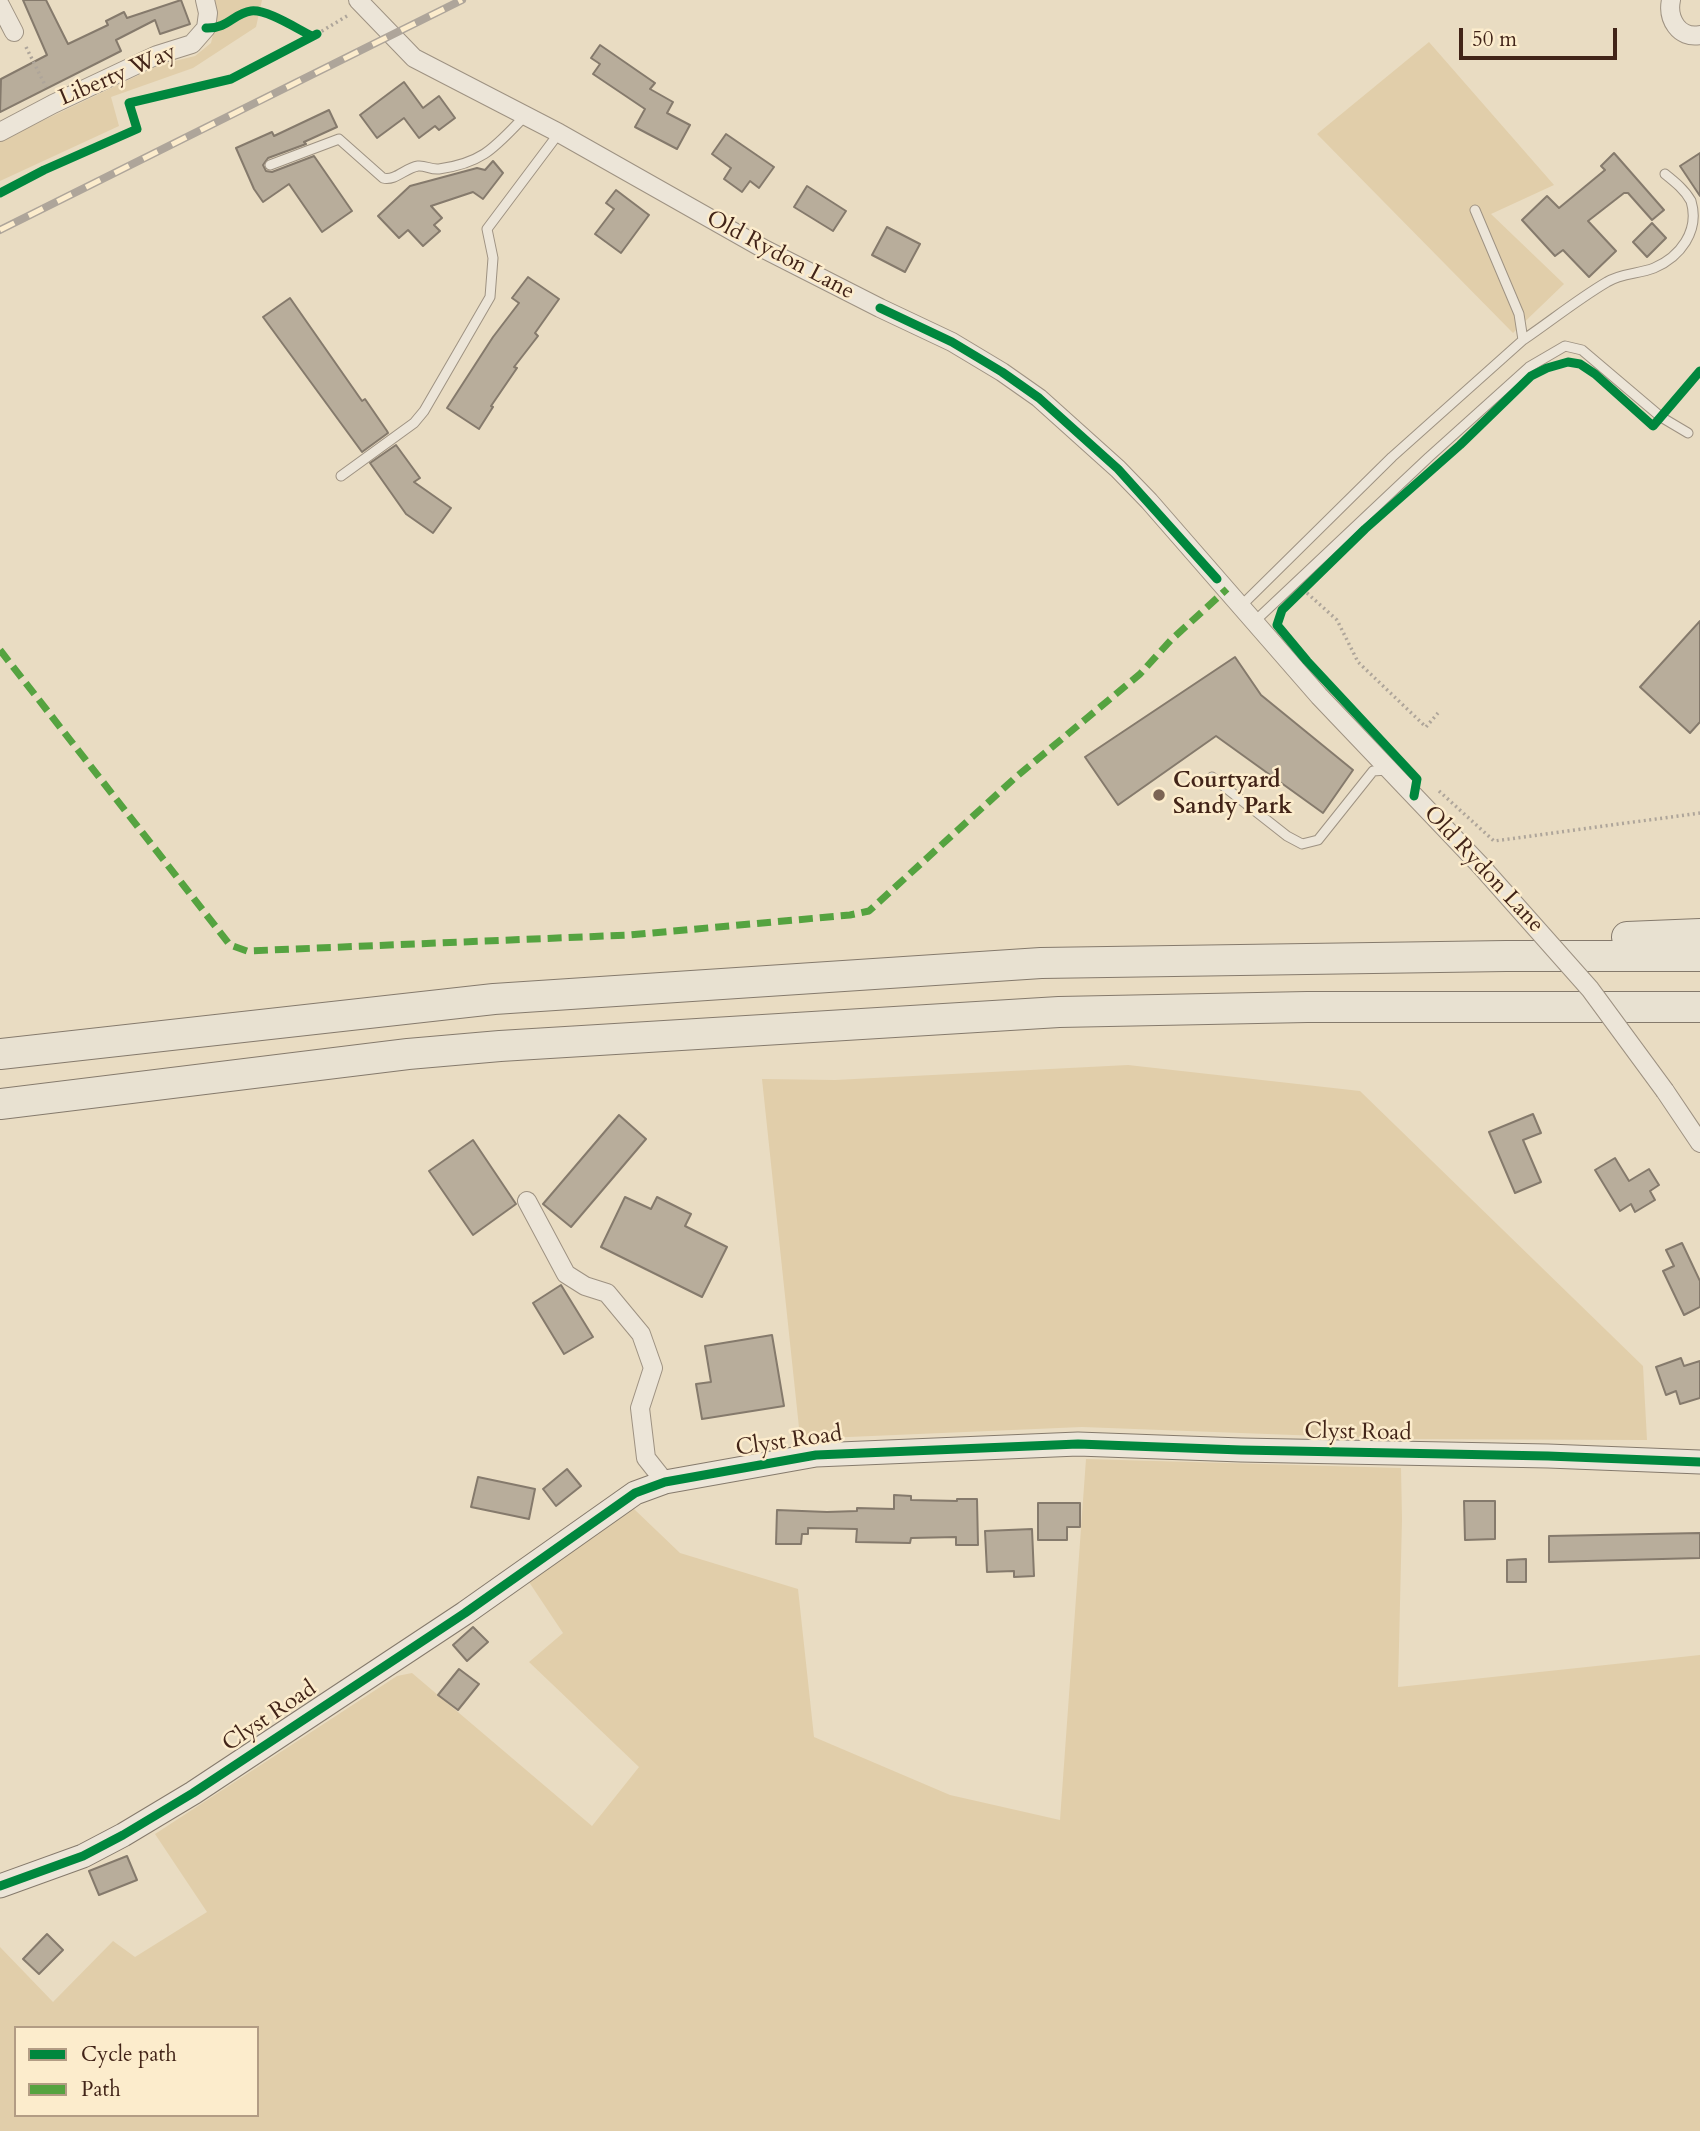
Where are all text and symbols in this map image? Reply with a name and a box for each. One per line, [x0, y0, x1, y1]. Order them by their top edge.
scale bar [1462, 14, 1620, 58]
text: 50 m [1472, 25, 1517, 54]
street label: Liberty Way [55, 39, 181, 113]
street label: Old Rydon Lane [701, 205, 859, 307]
place label: Courtyard Sandy Park [1173, 768, 1292, 822]
marker: Courtyard Sandy Park [1151, 787, 1167, 803]
street label: Old Rydon Lane [1417, 801, 1549, 939]
street label: Clyst Road [1304, 1418, 1412, 1448]
street label: Clyst Road [734, 1421, 844, 1463]
street label: Clyst Road [218, 1676, 322, 1758]
legend [14, 2026, 259, 2117]
text: Cycle path [81, 2040, 177, 2069]
text: Path [81, 2075, 121, 2104]

